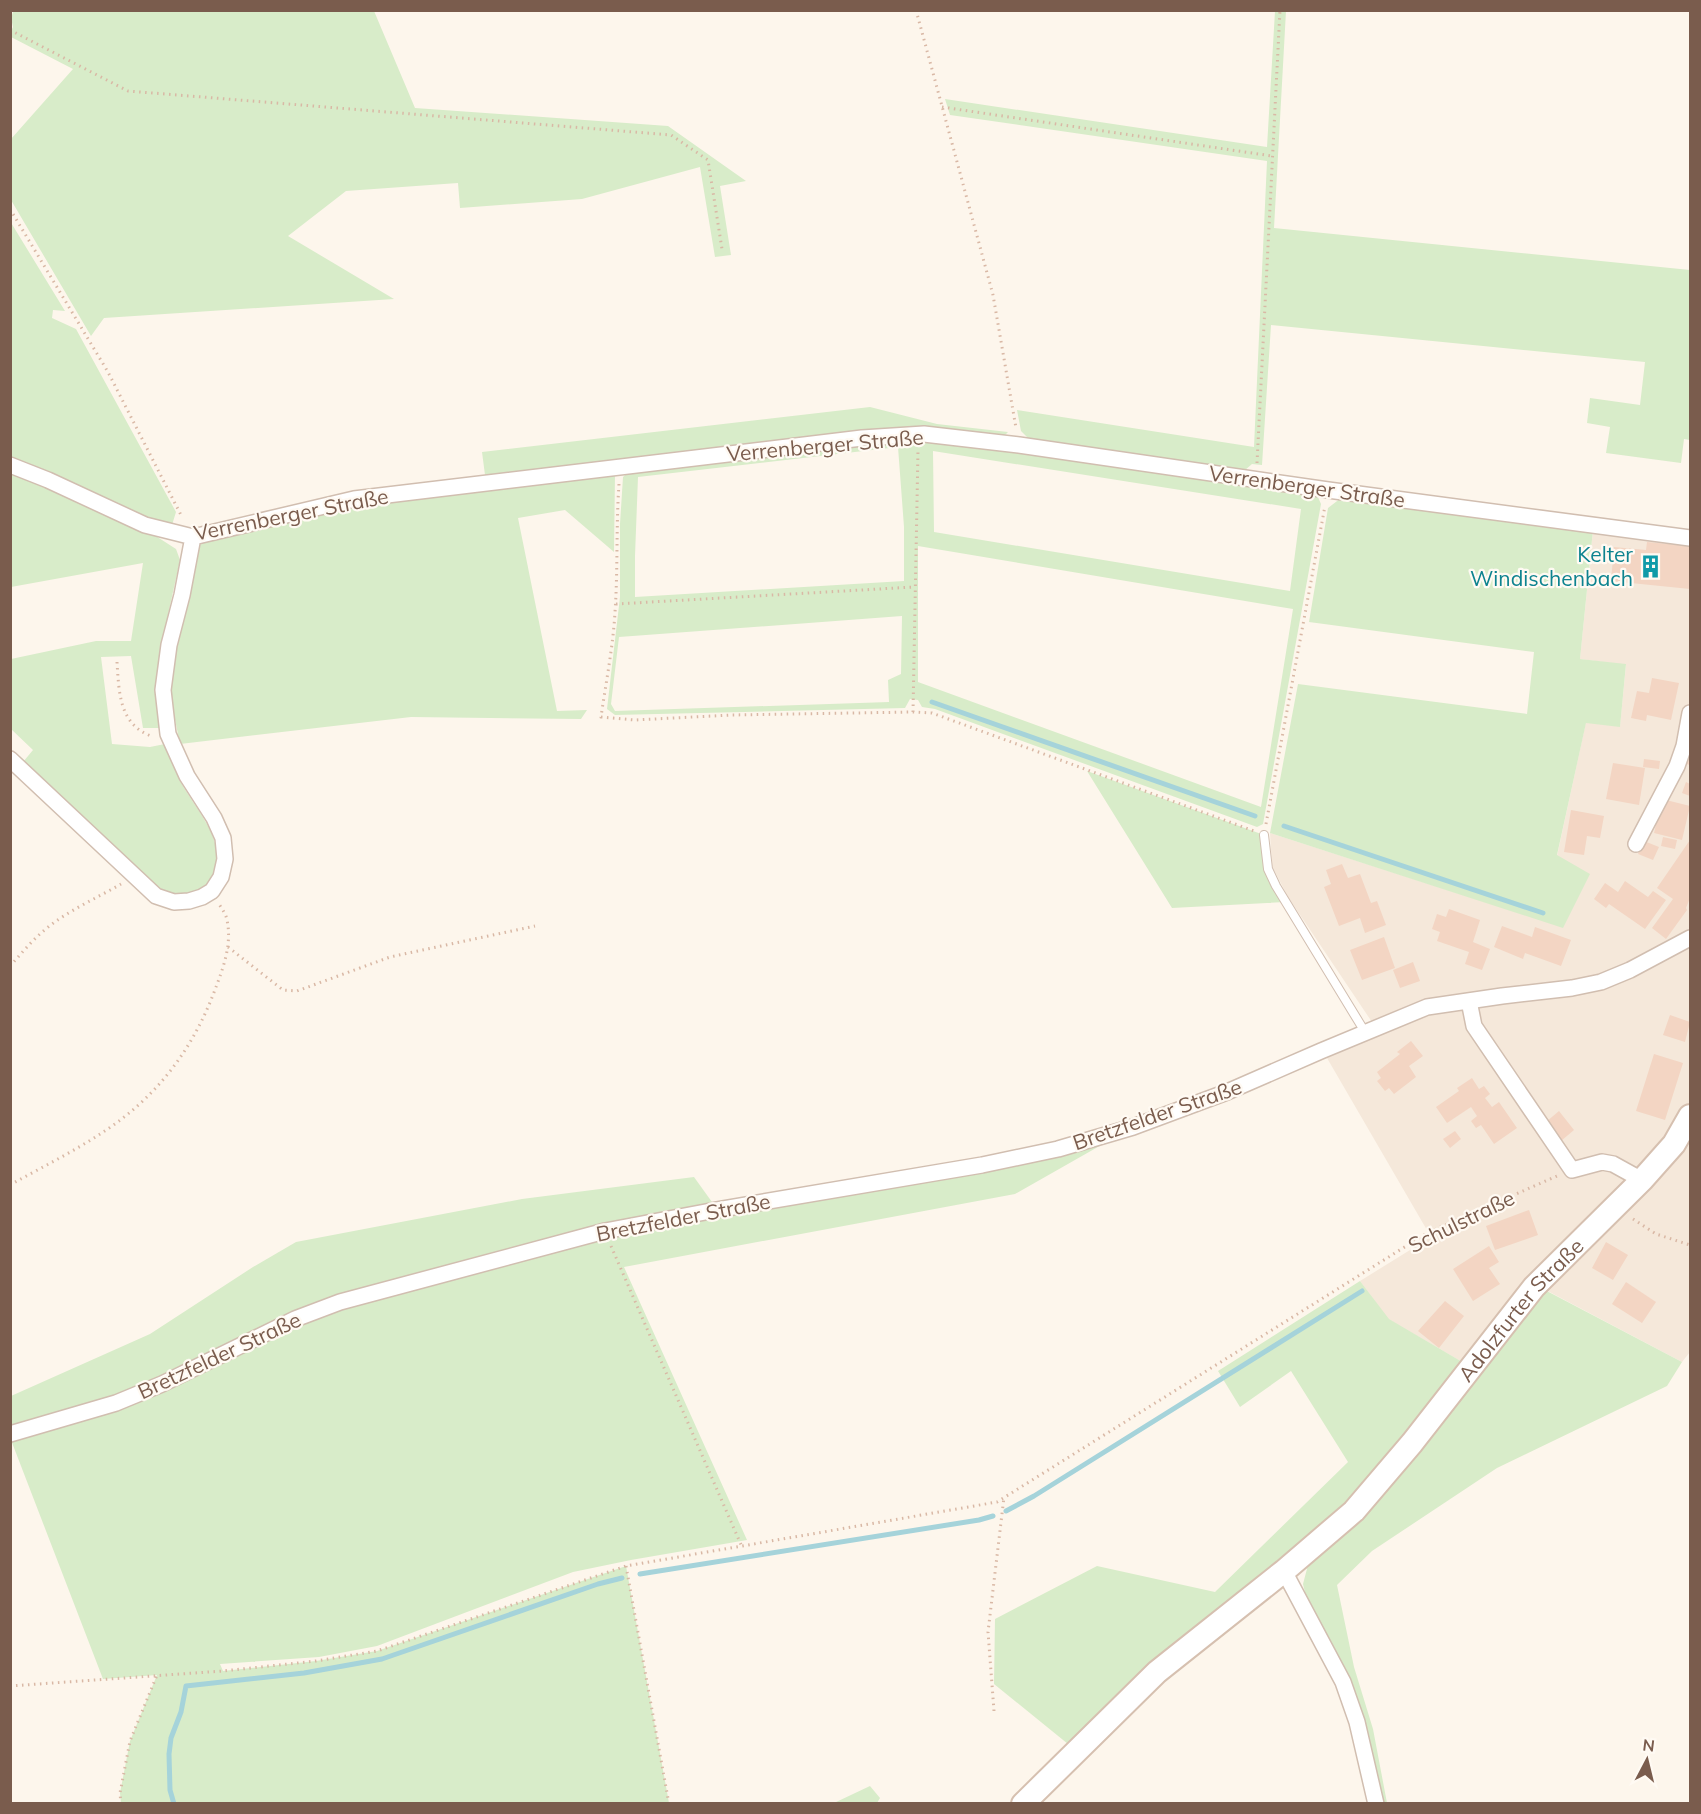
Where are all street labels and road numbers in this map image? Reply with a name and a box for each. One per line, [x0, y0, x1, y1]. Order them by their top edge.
street label: Verrenberger Straße [725, 423, 925, 467]
street label: Verrenberger Straße [1207, 459, 1407, 513]
street label: Verrenberger Straße [192, 482, 390, 546]
street label: Bretzfelder Straße [1069, 1073, 1245, 1155]
street label: Schulstraße [1403, 1184, 1519, 1258]
street label: Bretzfelder Straße [594, 1187, 772, 1247]
street label: Adolzfurter Straße [1452, 1233, 1589, 1387]
street label: Bretzfelder Straße [133, 1306, 305, 1404]

